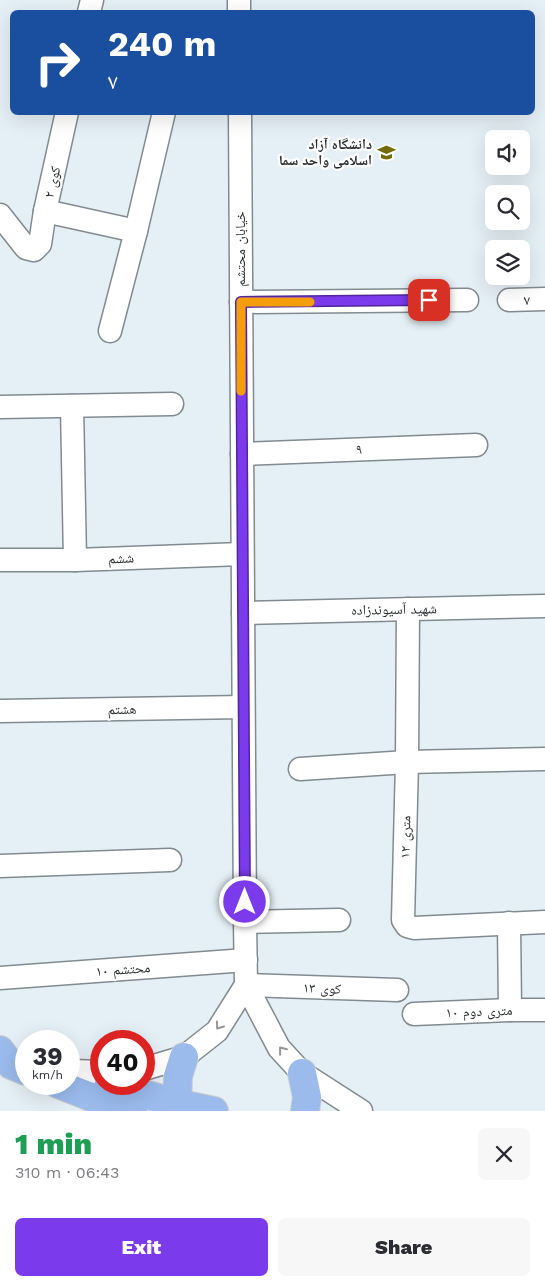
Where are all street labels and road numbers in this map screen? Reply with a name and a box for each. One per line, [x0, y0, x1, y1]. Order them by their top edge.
street label: کوی ۲ [41, 164, 64, 200]
street label: خیابان محتشم [232, 211, 250, 287]
street label: ۷ [524, 292, 530, 308]
street label: ۹ [356, 441, 362, 457]
street label: ششم [108, 550, 134, 568]
street label: شهید آسیوندزاده [351, 600, 437, 619]
street label: هشتم [107, 701, 137, 719]
street label: ۱۲ متری [397, 815, 414, 859]
street label: محتشم ۱۰ [95, 959, 151, 981]
street label: کوی ۱۳ [303, 979, 342, 998]
street label: ۱۰ متری دوم [445, 1002, 513, 1022]

